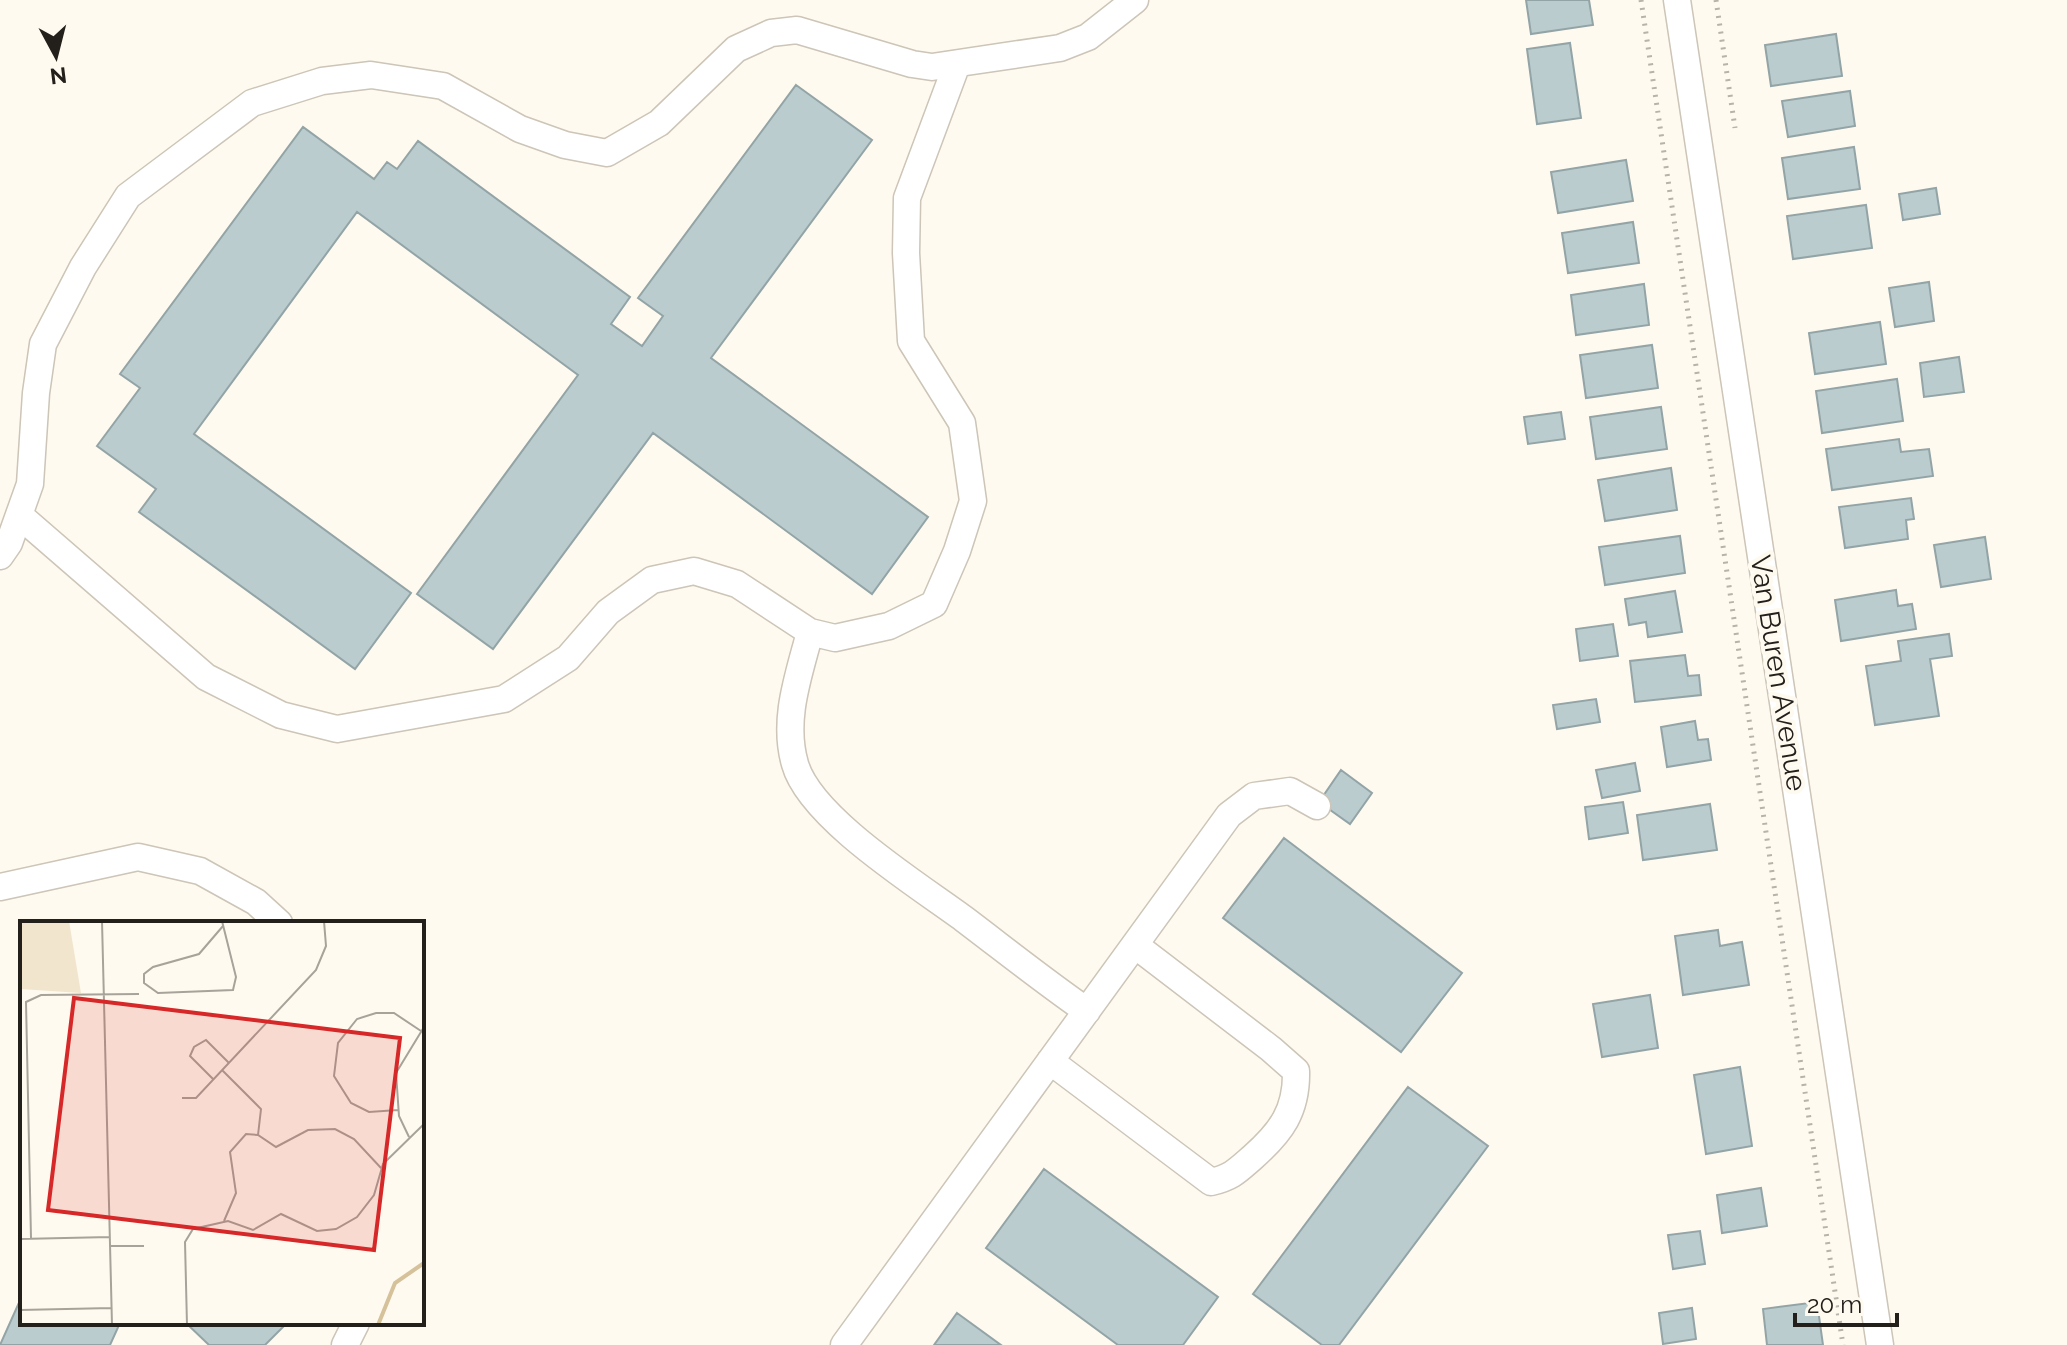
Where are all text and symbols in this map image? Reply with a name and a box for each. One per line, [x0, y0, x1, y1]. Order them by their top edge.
north arrow [16, 16, 96, 96]
text: N [49, 62, 68, 90]
street label: Van Buren Avenue [1744, 553, 1813, 793]
inset map [20, 921, 424, 1325]
scale bar [1795, 1277, 1897, 1327]
text: 20 m [1807, 1290, 1862, 1319]

